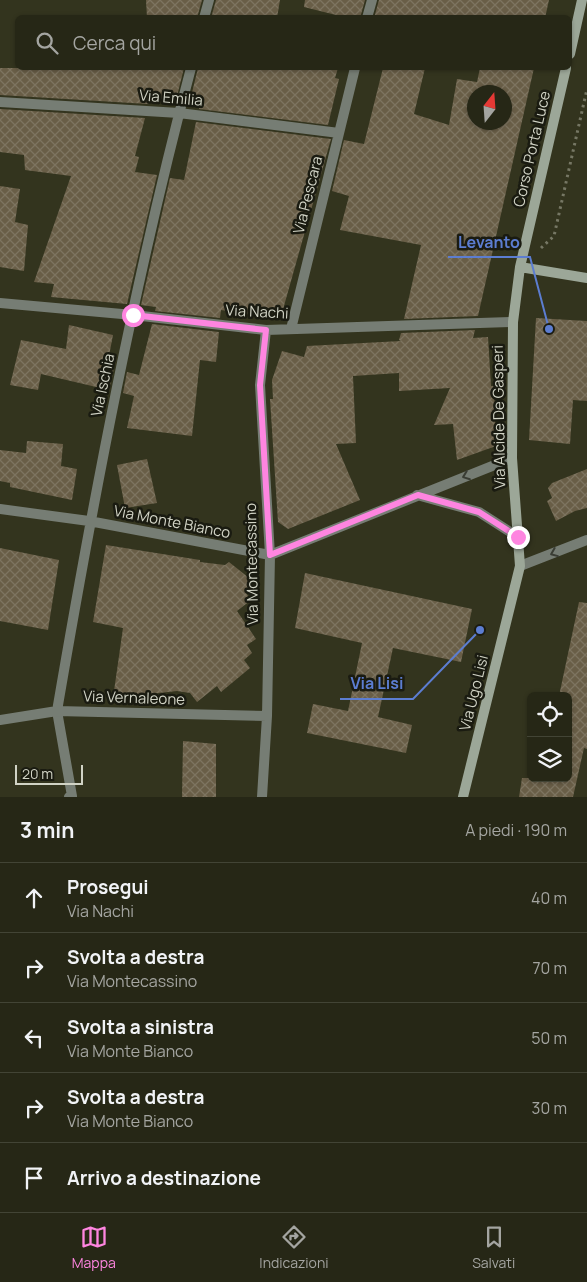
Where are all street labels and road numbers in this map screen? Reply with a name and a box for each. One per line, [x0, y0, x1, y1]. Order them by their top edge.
street label: Via Emilia [138, 84, 204, 111]
street label: Corso Porta Luce [508, 89, 555, 209]
street label: Via Pescara [288, 154, 327, 236]
street label: Via Nachi [225, 299, 289, 324]
street label: Via Alcide De Gasperi [487, 345, 510, 489]
street label: Via Ischia [86, 351, 119, 418]
street label: Via Monte Bianco [112, 500, 232, 543]
street label: Via Montecassino [240, 503, 263, 625]
street label: Via Ugo Lisi [454, 653, 493, 733]
street label: Via Vernaleone [83, 685, 186, 710]

